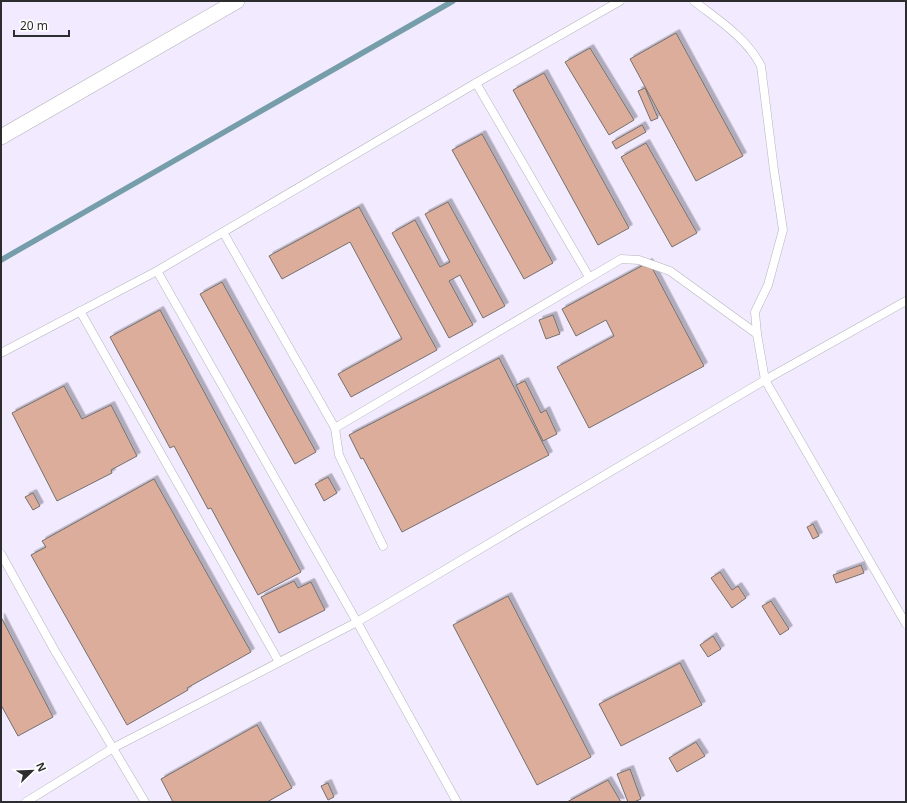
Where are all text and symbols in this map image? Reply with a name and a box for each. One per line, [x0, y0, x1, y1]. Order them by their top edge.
scale bar [14, 12, 69, 38]
text: 20 m [20, 17, 48, 34]
north arrow [12, 751, 52, 791]
text: N [33, 760, 50, 774]

